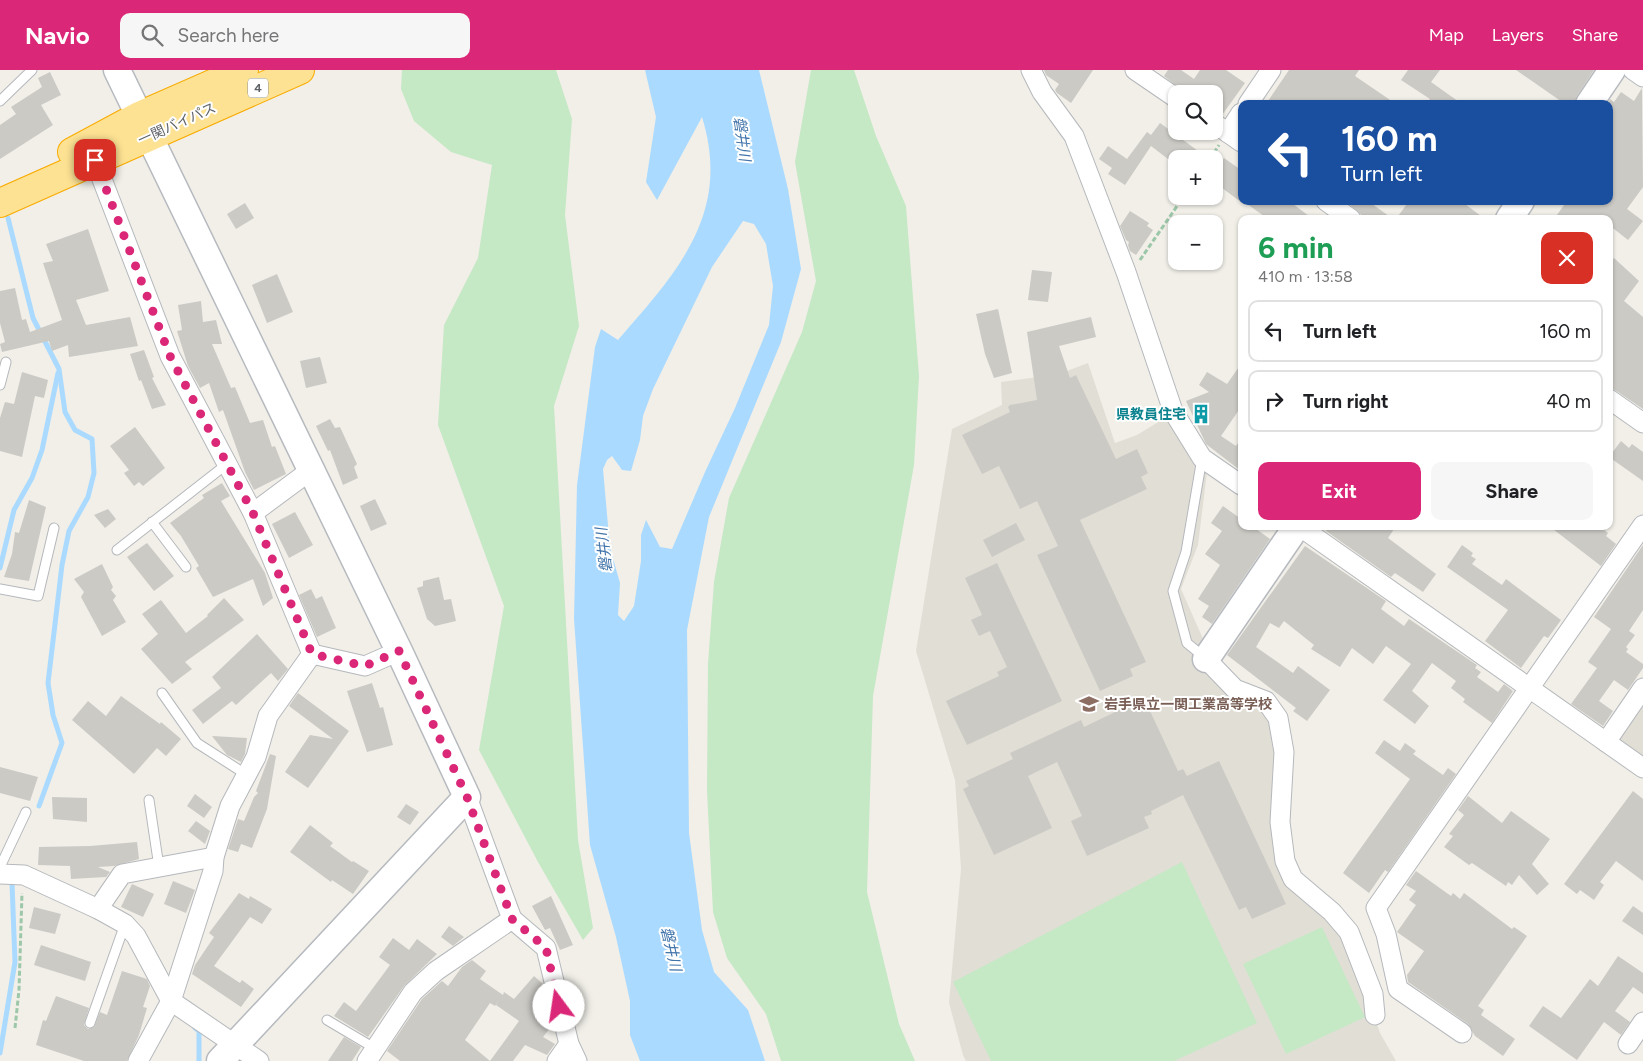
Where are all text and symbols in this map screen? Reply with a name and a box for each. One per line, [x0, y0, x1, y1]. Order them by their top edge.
search box [120, 13, 470, 58]
text: Navio [25, 21, 90, 50]
icon: search [138, 21, 166, 49]
text: Search here [178, 24, 279, 47]
text: Map [1429, 24, 1464, 46]
text: Layers [1492, 24, 1544, 46]
text: Share [1572, 24, 1618, 46]
road number: 4 [248, 78, 268, 98]
map controls [1168, 85, 1223, 270]
button: search [1168, 85, 1223, 140]
street label: 一関バイパス [135, 99, 219, 149]
water label: 磐井川 [730, 115, 754, 165]
text: 160 m [1341, 118, 1438, 160]
icon: left [1258, 120, 1323, 185]
pin [74, 139, 116, 181]
icon: arrive [81, 146, 109, 174]
button: + [1168, 150, 1223, 205]
text: Turn left [1341, 160, 1423, 187]
button: − [1168, 215, 1223, 270]
text: 6 min [1258, 229, 1334, 266]
button: close [1541, 232, 1593, 284]
text: 410 m · 13:58 [1258, 267, 1353, 286]
icon: left [1260, 317, 1288, 345]
text: Turn left [1303, 320, 1377, 343]
text: 160 m [1539, 320, 1591, 343]
icon: right [1260, 387, 1288, 415]
text: Turn right [1303, 390, 1389, 413]
text: 40 m [1546, 390, 1591, 413]
building icon: 県教員住宅 [1190, 403, 1212, 425]
place label: 県教員住宅 [1116, 406, 1186, 423]
button: Exit [1258, 462, 1421, 520]
button: Share [1431, 462, 1593, 520]
water label: 磐井川 [592, 525, 616, 573]
school or university icon: 岩手県立一関工業高等学校 [1078, 693, 1100, 715]
place label: 岩手県立一関工業高等学校 [1104, 696, 1272, 713]
water label: 磐井川 [657, 925, 685, 975]
position arrow [532, 979, 584, 1031]

